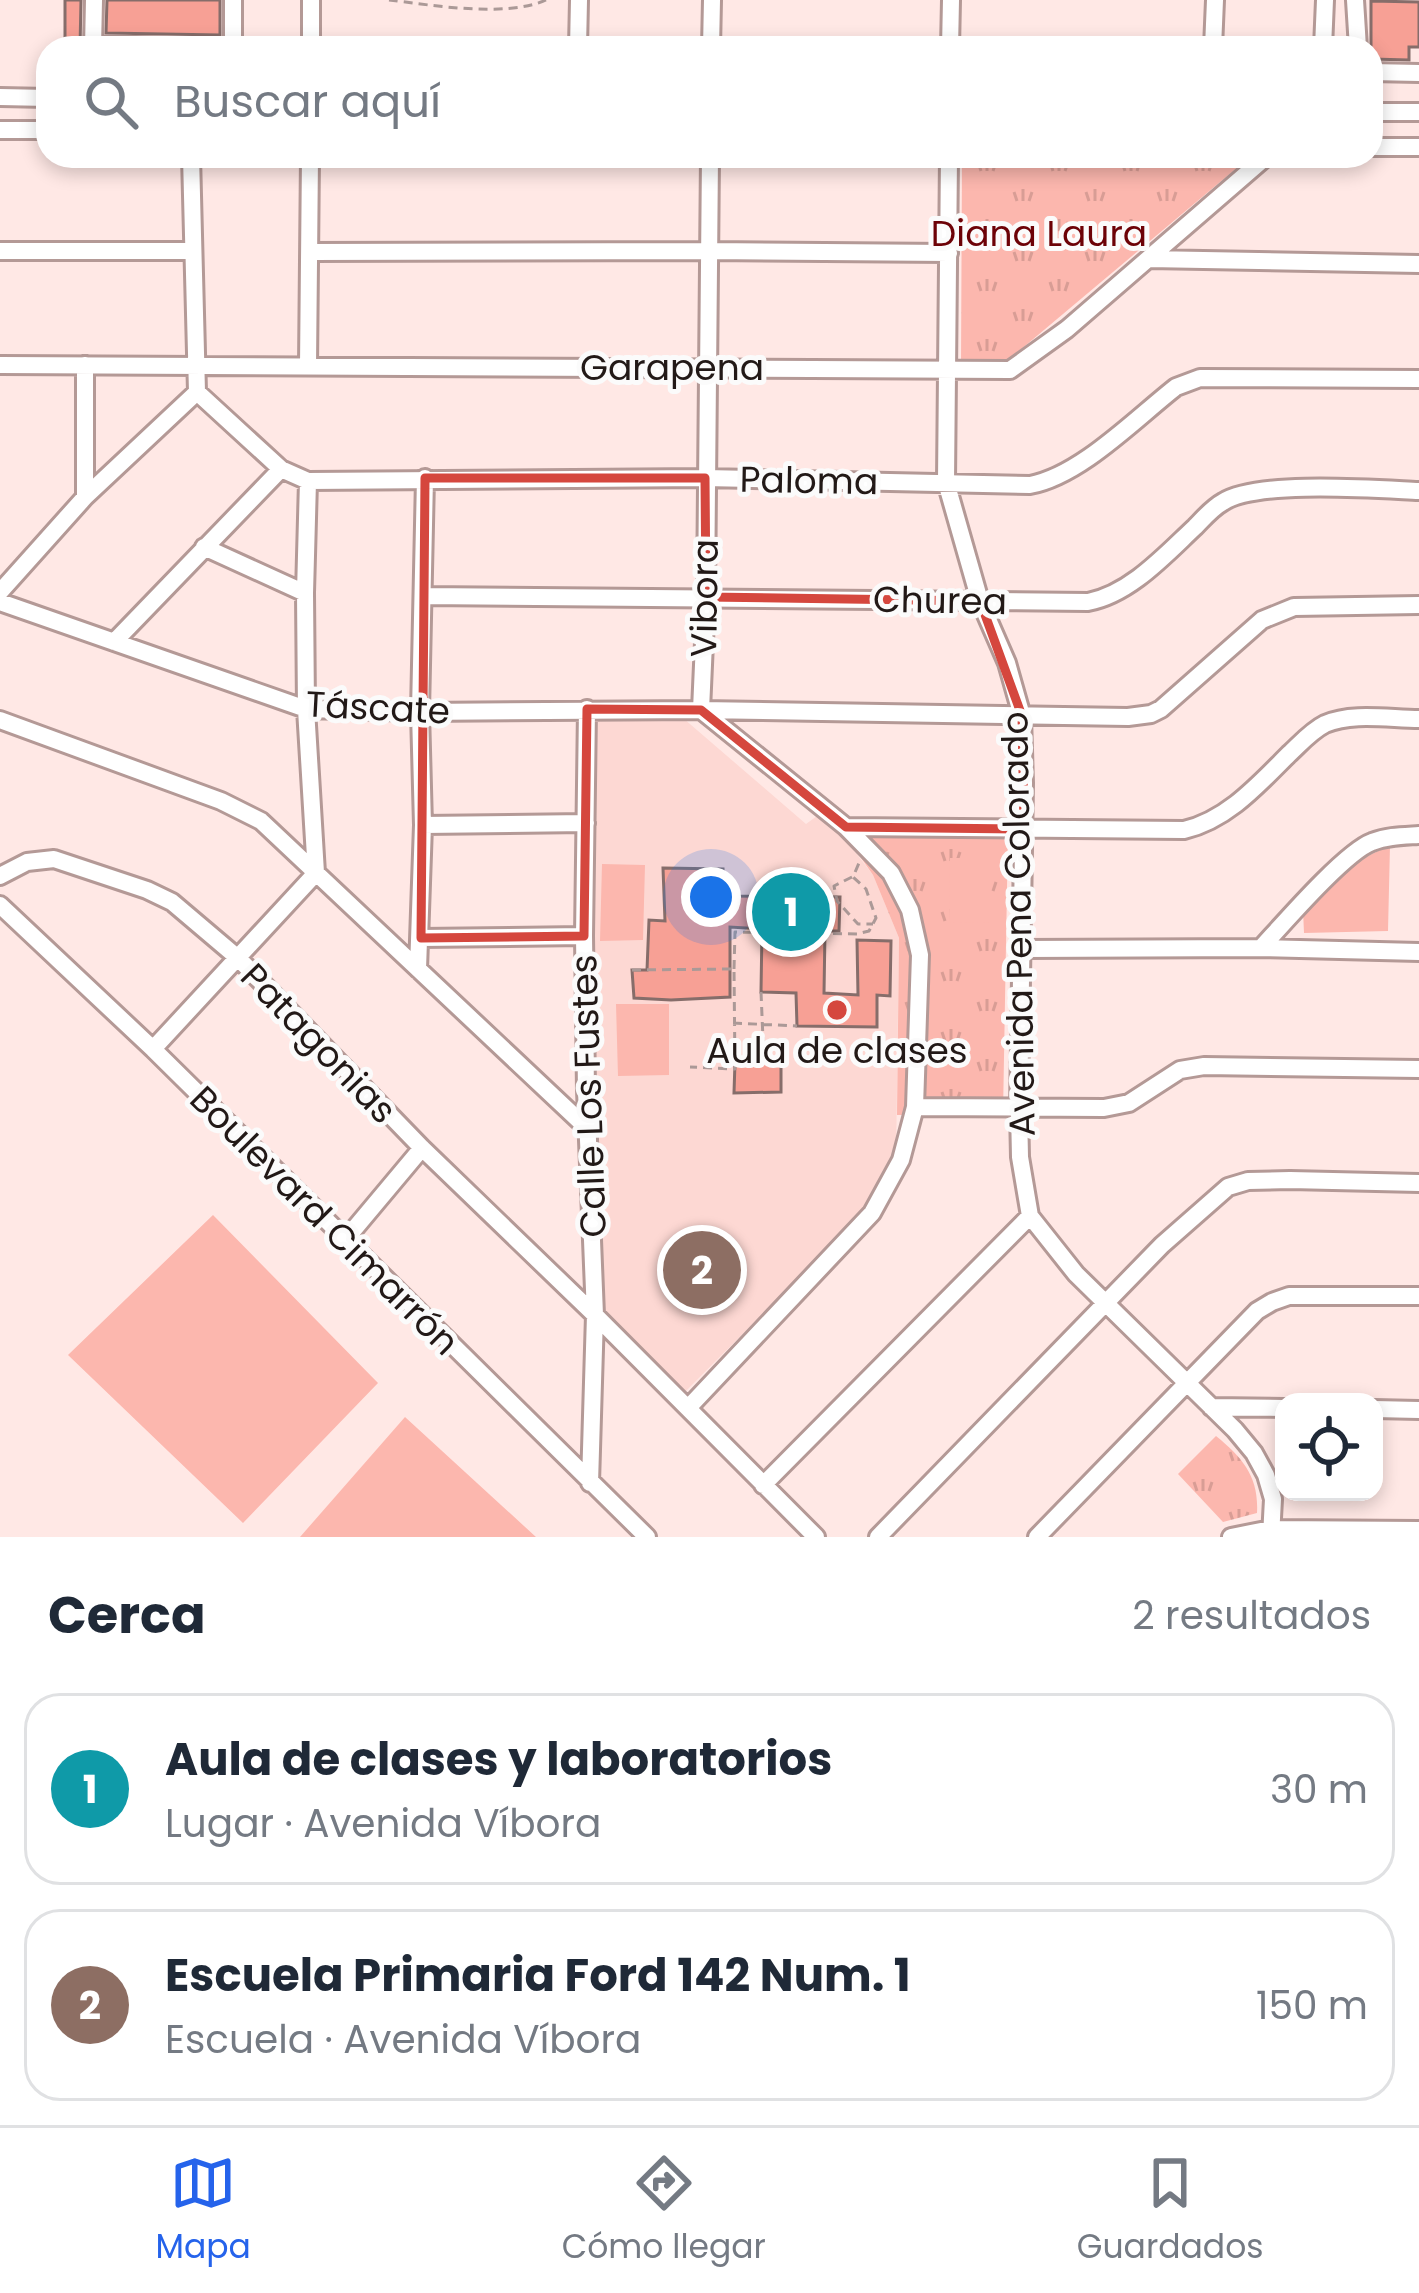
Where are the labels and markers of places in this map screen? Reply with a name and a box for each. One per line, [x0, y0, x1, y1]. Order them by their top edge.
pin: 1 [752, 867, 830, 957]
marker: Aula de clases [824, 997, 850, 1023]
place label: Aula de clases [706, 1025, 968, 1076]
pin: 2 [663, 1225, 741, 1315]

